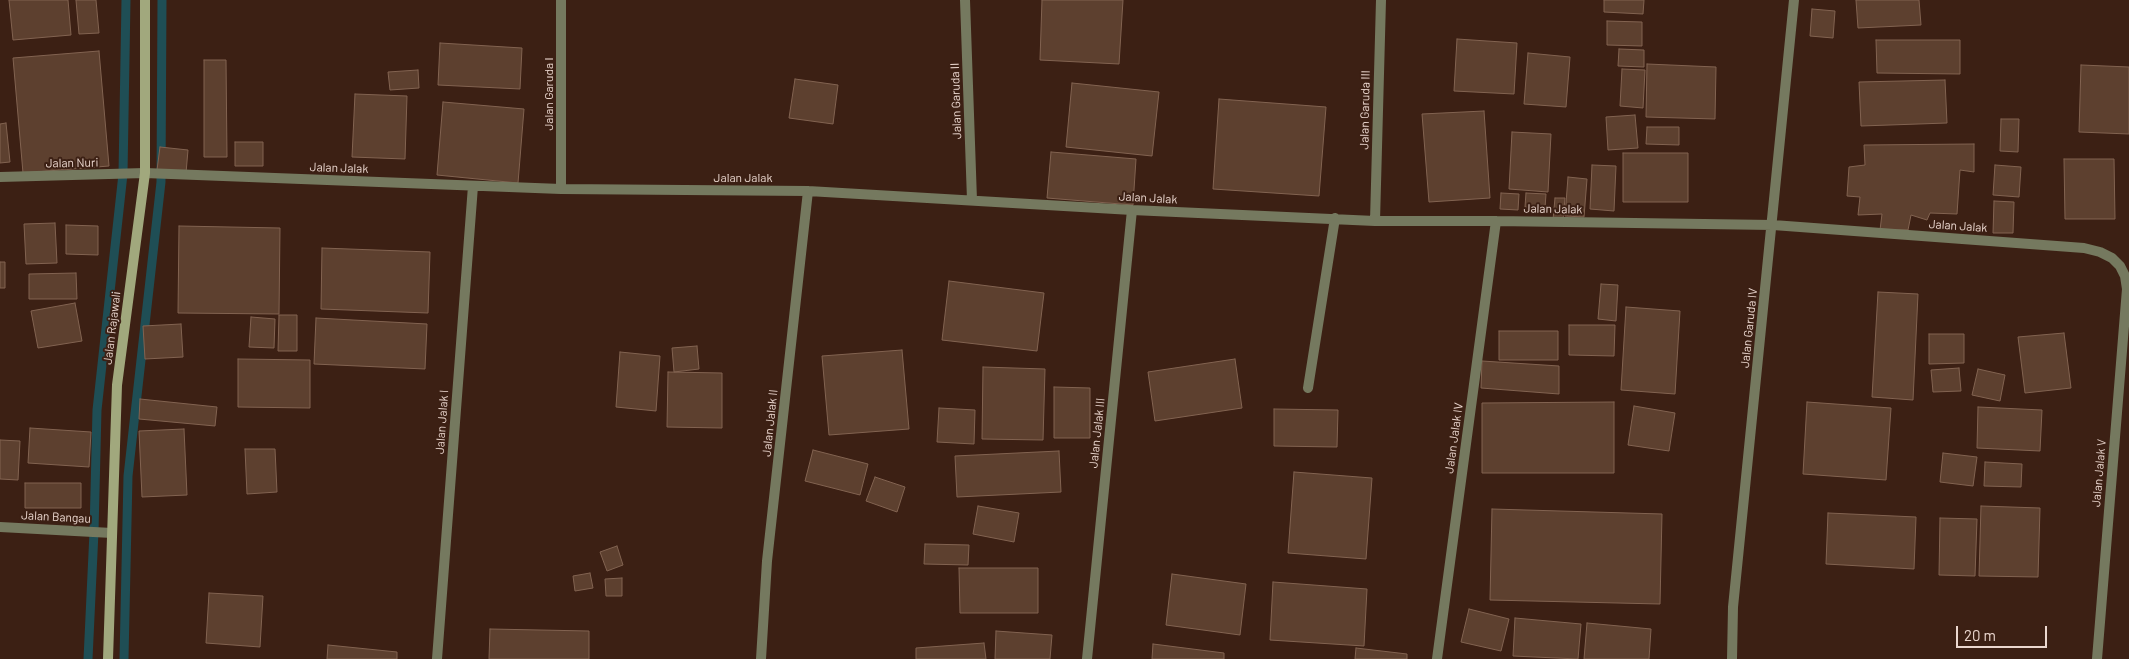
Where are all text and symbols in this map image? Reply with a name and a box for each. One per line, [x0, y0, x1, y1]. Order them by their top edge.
street label: Jalan Garuda I [542, 57, 556, 131]
street label: Jalan Garuda II [947, 63, 965, 139]
street label: Jalan Garuda III [1357, 70, 1373, 150]
street label: Jalan Nuri [45, 155, 99, 171]
street label: Jalan Jalak [309, 160, 369, 176]
street label: Jalan Jalak [714, 171, 772, 185]
street label: Jalan Jalak [1118, 189, 1178, 207]
street label: Jalan Jalak [1523, 201, 1583, 217]
street label: Jalan Jalak [1928, 217, 1988, 235]
street label: Jalan Garuda IV [1738, 287, 1760, 369]
street label: Jalan Rajawali [100, 291, 124, 365]
street label: Jalan Jalak I [433, 389, 451, 455]
street label: Jalan Jalak II [759, 389, 781, 457]
street label: Jalan Jalak III [1086, 397, 1108, 469]
street label: Jalan Jalak IV [1442, 402, 1466, 474]
street label: Jalan Jalak V [2089, 438, 2109, 508]
street label: Jalan Bangau [21, 508, 91, 526]
scale bar [1959, 616, 2050, 648]
text: 20 m [1964, 626, 1996, 644]

